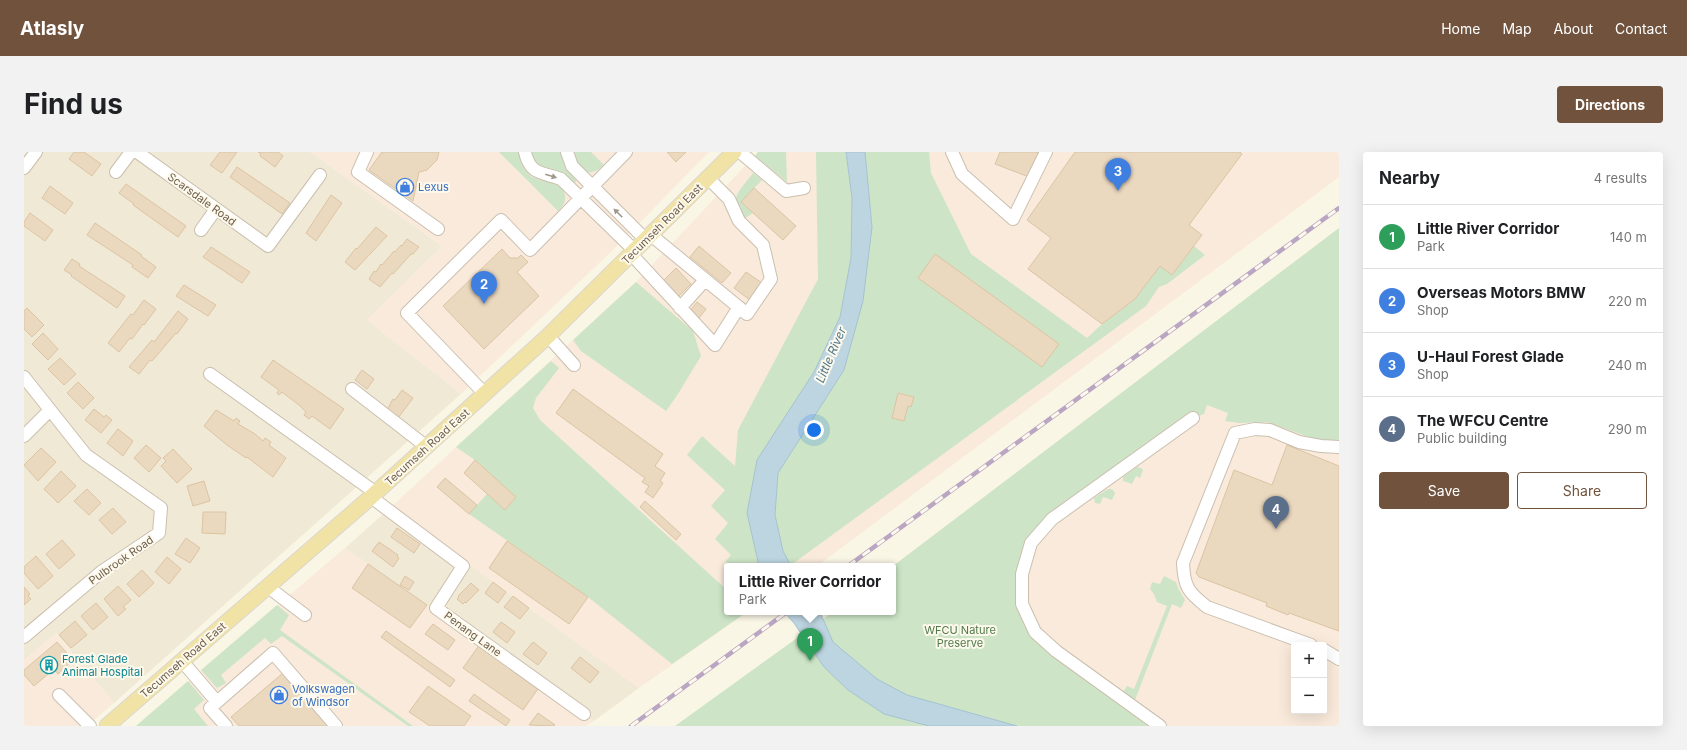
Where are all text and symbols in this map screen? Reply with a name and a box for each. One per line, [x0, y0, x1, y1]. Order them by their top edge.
text: Atlasly [20, 17, 84, 40]
text: Home [1441, 20, 1480, 37]
text: Map [1502, 20, 1532, 37]
text: About [1554, 20, 1593, 37]
text: Contact [1615, 20, 1667, 37]
button: Directions [1557, 86, 1663, 123]
text: Find us [24, 87, 123, 121]
pin: 3 [1105, 158, 1131, 191]
text: Nearby [1379, 168, 1440, 188]
street label: Scarsdale Road [165, 169, 239, 229]
text: 4 results [1594, 170, 1647, 186]
one-way arrow [545, 173, 557, 179]
shop icon: Lexus [395, 177, 415, 197]
place label: Lexus [418, 180, 449, 194]
street label: Tecumseh Road East [619, 180, 706, 267]
one-way arrow [613, 208, 623, 218]
text: Little River Corridor [1417, 219, 1559, 238]
text: 1 [1389, 229, 1395, 245]
text: 140 m [1610, 229, 1647, 245]
text: Park [1417, 238, 1445, 254]
pin: 2 [471, 271, 497, 304]
text: Overseas Motors BMW [1417, 283, 1586, 302]
text: 2 [1388, 293, 1396, 309]
text: 220 m [1608, 293, 1647, 309]
text: Shop [1417, 302, 1449, 318]
water label: Little River [812, 324, 849, 385]
text: U-Haul Forest Glade [1417, 347, 1564, 366]
text: 3 [1388, 357, 1396, 373]
text: 240 m [1608, 357, 1647, 373]
text: Shop [1417, 366, 1449, 382]
street label: Tecumseh Road East [382, 405, 472, 489]
text: The WFCU Centre [1417, 411, 1548, 430]
your location [804, 420, 824, 440]
text: 4 [1388, 421, 1396, 437]
text: 290 m [1608, 421, 1647, 437]
text: Public building [1417, 430, 1507, 446]
button: Save [1379, 472, 1509, 509]
button: Share [1517, 472, 1647, 509]
pin: 4 [1263, 496, 1289, 529]
street label: Pulbrook Road [86, 533, 156, 587]
popup [724, 563, 896, 615]
text: Little River Corridor [739, 572, 881, 591]
text: Park [739, 591, 767, 607]
street label: Penang Lane [441, 608, 505, 660]
street label: Tecumseh Road East [137, 619, 229, 701]
park label: WFCU Nature Preserve [924, 623, 996, 650]
pin: 1 [797, 628, 823, 661]
map controls [1291, 642, 1327, 714]
button: + [1291, 642, 1327, 678]
place label: Forest Glade Animal Hospital [62, 652, 143, 679]
building icon: Forest Glade Animal Hospital [39, 655, 59, 675]
button: − [1291, 678, 1327, 714]
place label: Volkswagen of Windsor [292, 682, 355, 709]
shop icon: Volkswagen of Windsor [269, 685, 289, 705]

